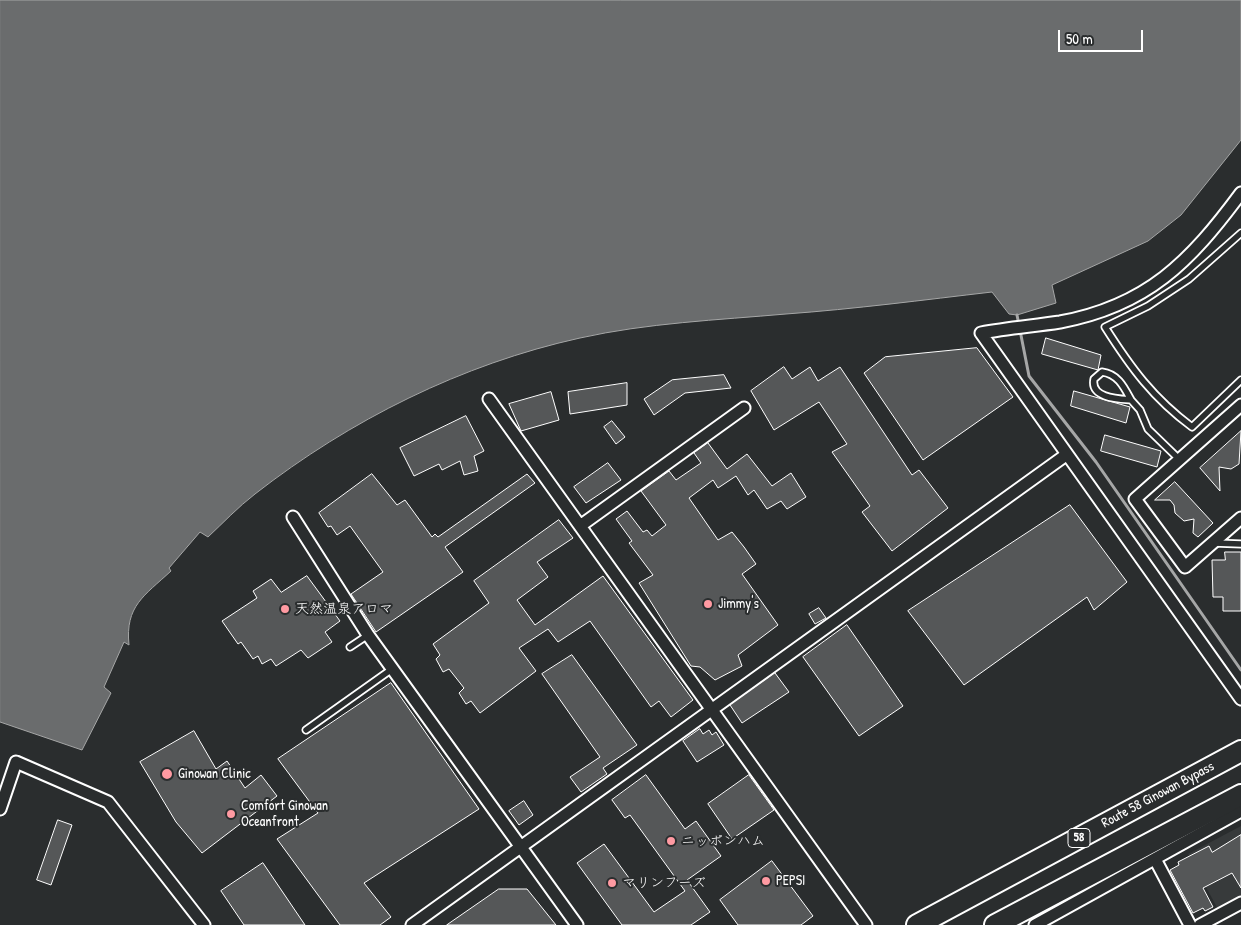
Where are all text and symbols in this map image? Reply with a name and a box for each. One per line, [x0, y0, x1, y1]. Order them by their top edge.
scale bar [1061, 20, 1146, 52]
text: 50 m [1066, 28, 1093, 49]
place label: Jimmy's [718, 596, 759, 612]
marker: Jimmy's [702, 598, 714, 610]
place label: 天然温泉アロマ [295, 601, 393, 617]
marker: 天然温泉アロマ [279, 603, 291, 615]
street label: Route 58 Ginowan Bypass [1099, 758, 1217, 832]
place label: Ginowan Clinic [178, 766, 251, 782]
marker: Ginowan Clinic [160, 767, 174, 781]
place label: Comfort Ginowan Oceanfront [241, 798, 328, 830]
marker: Comfort Ginowan Oceanfront [225, 808, 237, 820]
road number: 58 [1068, 828, 1090, 848]
place label: ニッポンハム [681, 833, 765, 849]
marker: ニッポンハム [665, 835, 677, 847]
place label: PEPSI [776, 873, 805, 889]
place label: マリンフーズ [622, 875, 706, 891]
marker: PEPSI [760, 875, 772, 887]
marker: マリンフーズ [606, 877, 618, 889]

